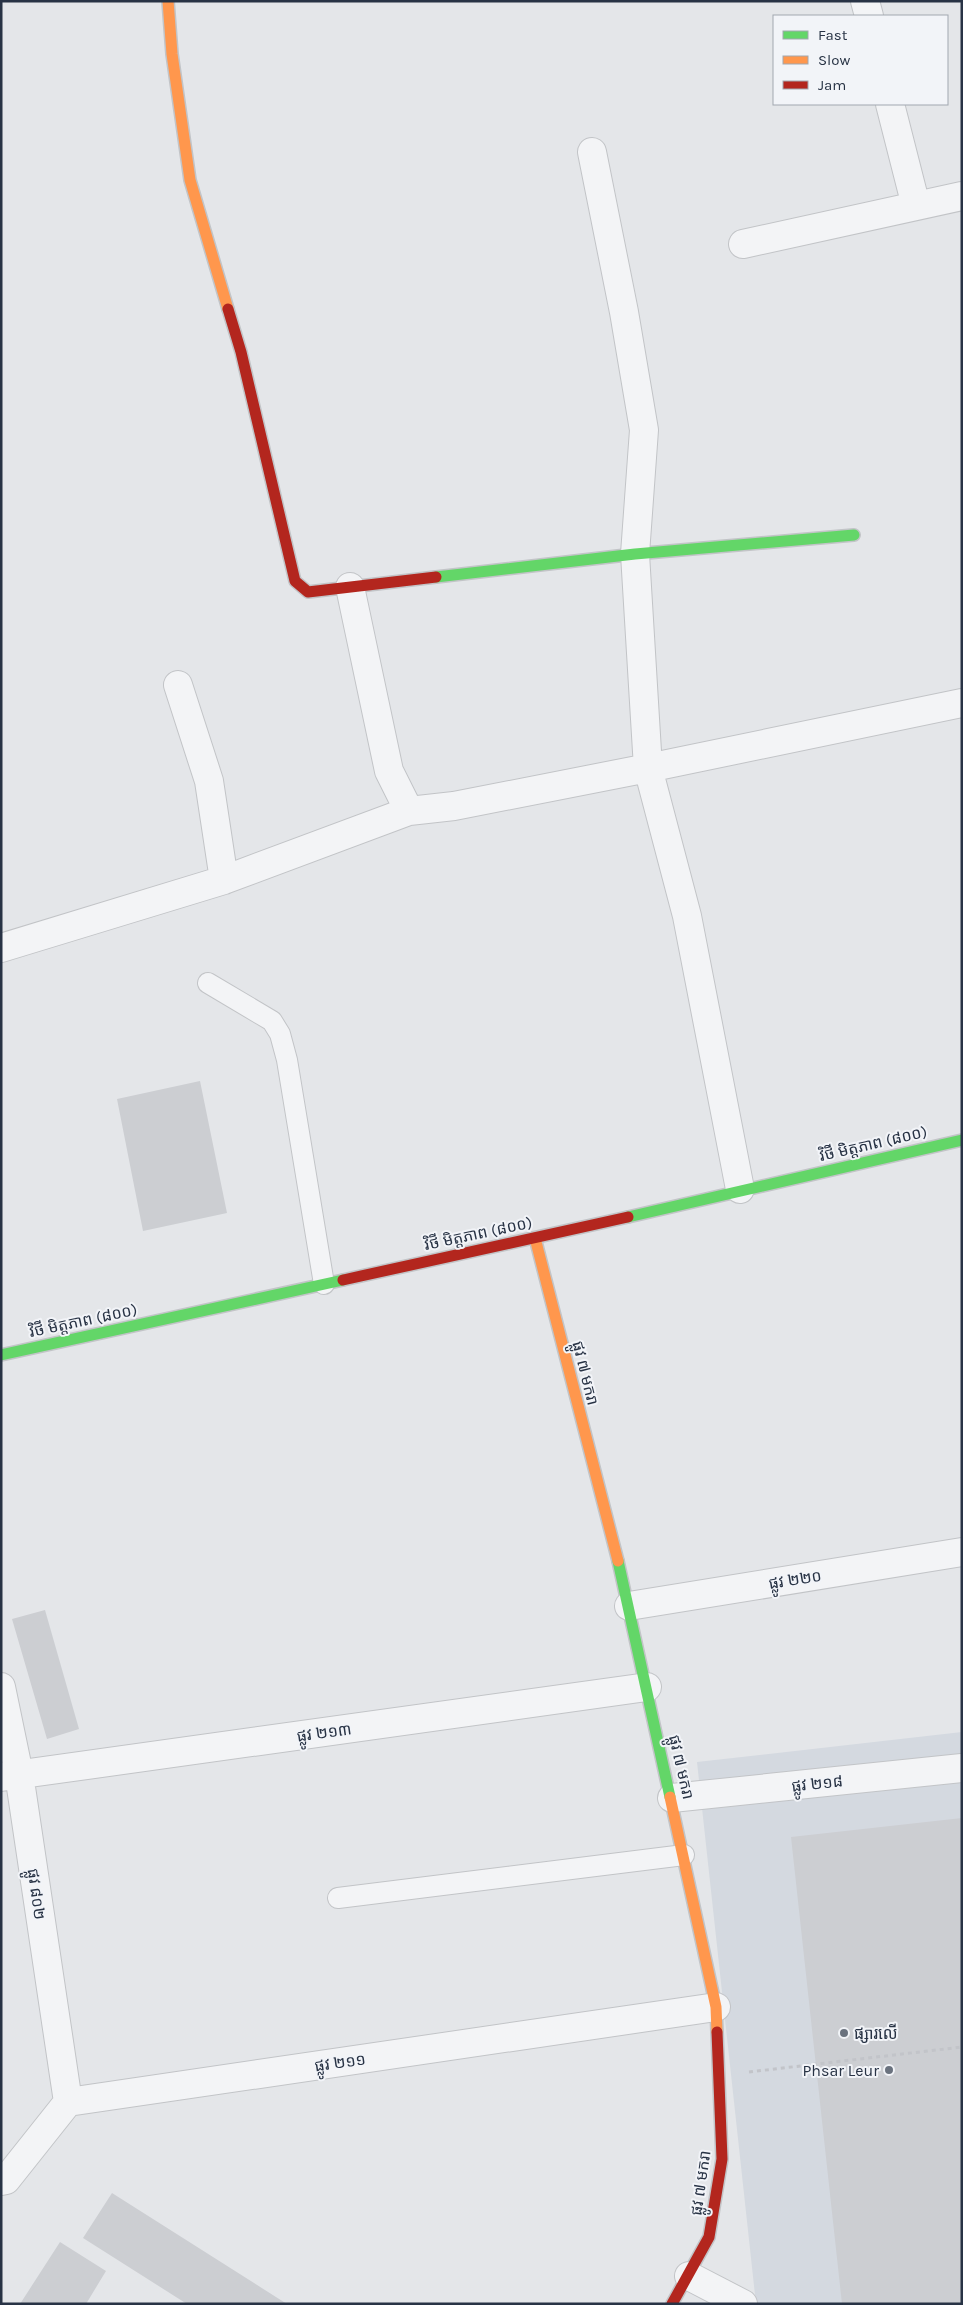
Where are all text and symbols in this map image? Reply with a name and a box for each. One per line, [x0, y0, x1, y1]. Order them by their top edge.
legend [773, 15, 948, 105]
text: Fast [818, 26, 848, 44]
text: Slow [818, 51, 850, 69]
text: Jam [818, 76, 846, 94]
street label: វិថី មិត្តភាព (៨០០) [816, 1120, 929, 1166]
street label: វិថី មិត្តភាព (៨០០) [421, 1211, 534, 1255]
street label: វិថី មិត្តភាព (៨០០) [26, 1298, 139, 1342]
street label: ផ្លូវ ៧ មករា [564, 1339, 603, 1408]
street label: ផ្លូវ ២២០ [767, 1566, 824, 1598]
street label: ផ្លូវ ២១៣ [295, 1719, 353, 1750]
street label: ផ្លូវ ៧ មករា [660, 1733, 698, 1802]
street label: ផ្លូវ ២១៨ [790, 1771, 844, 1800]
street label: ផ្លូវ ៨០២ [19, 1867, 49, 1922]
place label: ផ្សារលើ [854, 2023, 898, 2043]
marker: ផ្សារលើ [838, 2027, 850, 2039]
street label: ផ្លូវ ២១១ [313, 2050, 368, 2080]
place label: Phsar Leur [803, 2061, 879, 2080]
marker: Phsar Leur [883, 2064, 895, 2076]
street label: ផ្លូវ ៧ មករា [687, 2149, 719, 2218]

